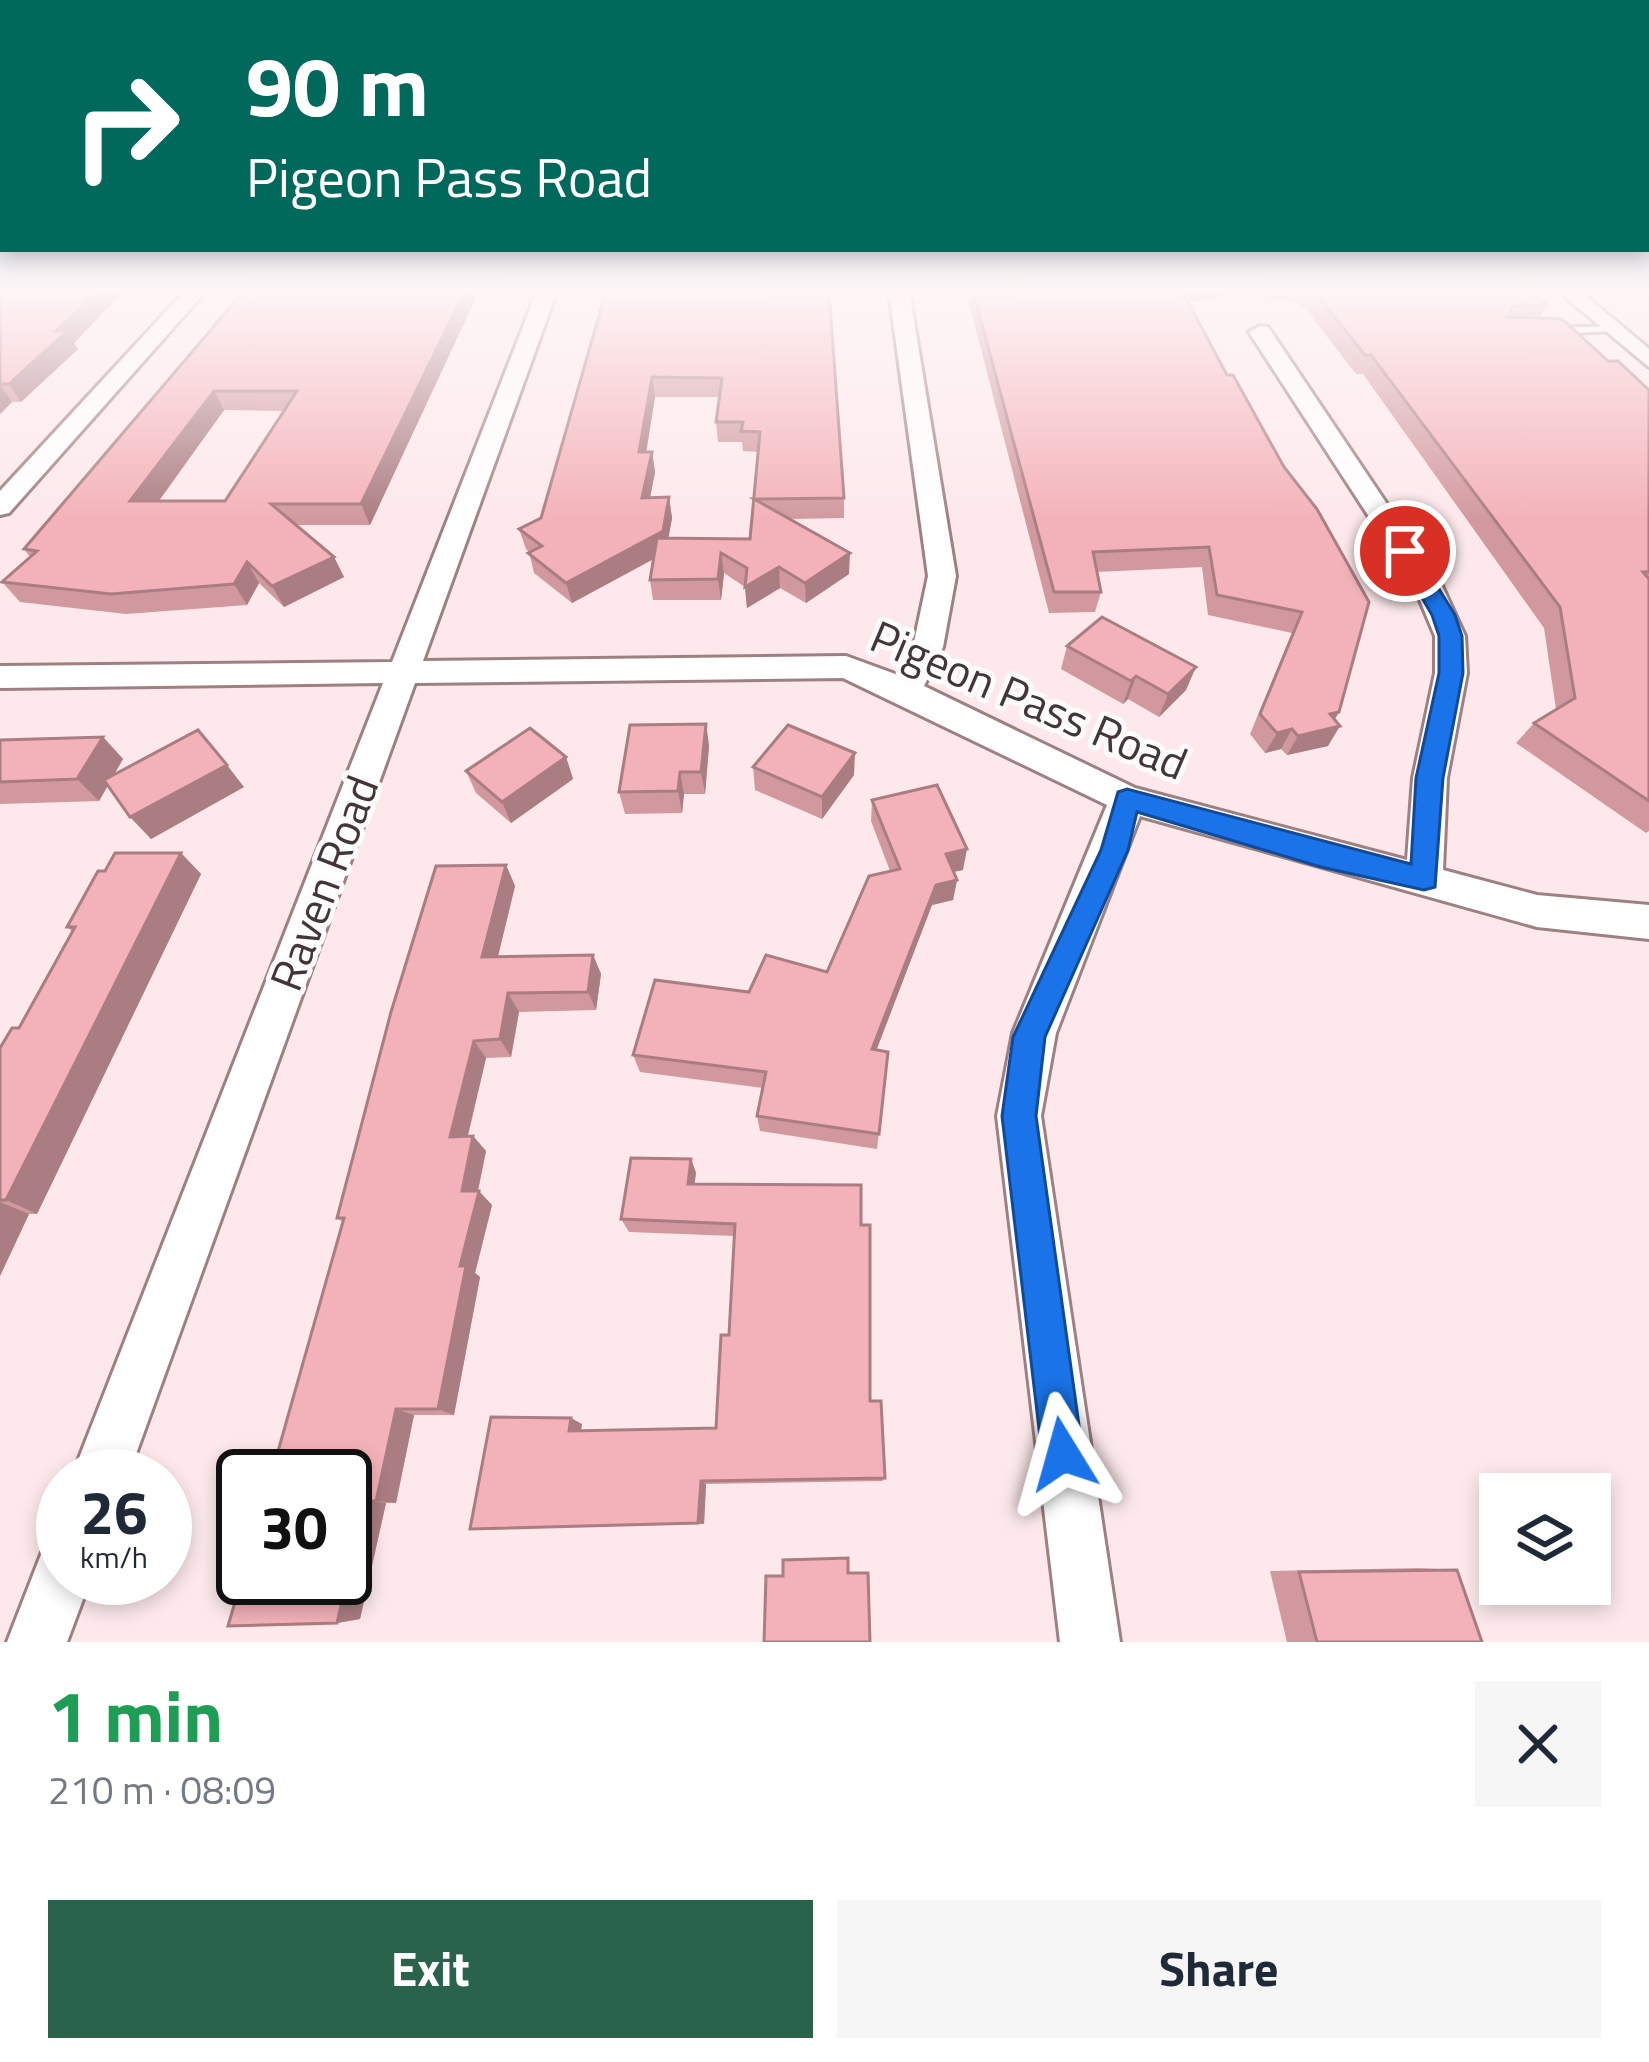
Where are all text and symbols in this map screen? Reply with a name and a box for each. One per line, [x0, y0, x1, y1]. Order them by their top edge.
text: 90 m [246, 21, 429, 149]
icon: right [48, 48, 204, 204]
text: Pigeon Pass Road [246, 136, 652, 218]
pin [1354, 500, 1456, 602]
icon: arrive [1372, 518, 1438, 584]
street label: Pigeon Pass Road [860, 602, 1198, 796]
street label: Raven Road [251, 765, 395, 1000]
position arrow [1000, 1391, 1126, 1517]
speed limit sign: 30 [216, 1449, 372, 1605]
text: 26 [80, 1466, 148, 1557]
map controls [1479, 1473, 1611, 1605]
button: layers [1479, 1473, 1611, 1605]
text: km/h [80, 1534, 148, 1580]
text: 1 min [48, 1660, 223, 1770]
button: close [1475, 1681, 1601, 1807]
text: 210 m · 08:09 [48, 1760, 276, 1819]
button: Exit [48, 1900, 813, 2038]
button: Share [837, 1900, 1601, 2038]

